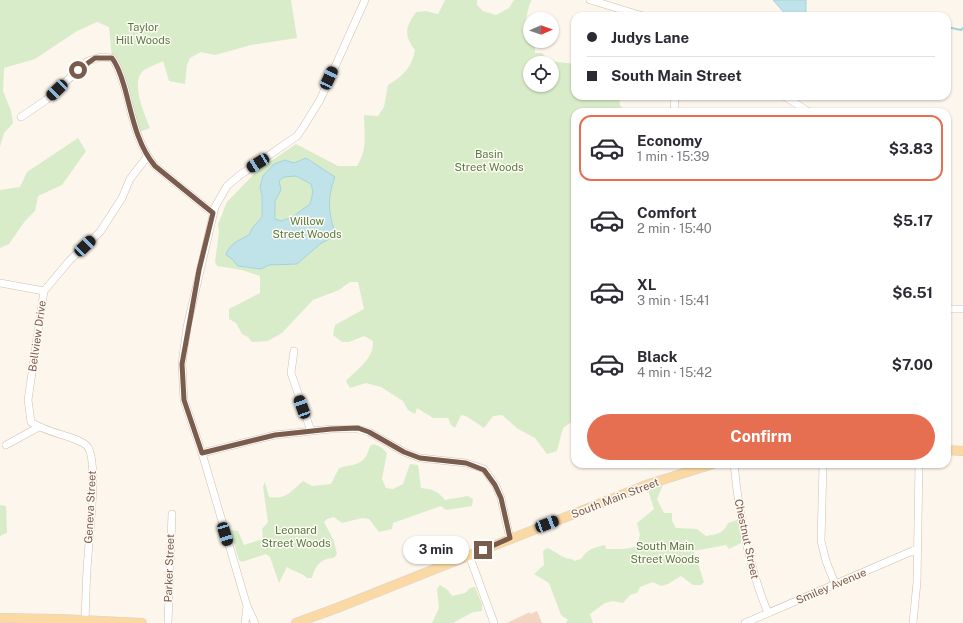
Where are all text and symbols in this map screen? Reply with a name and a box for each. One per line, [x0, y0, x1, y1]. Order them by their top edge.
north arrow [523, 12, 559, 48]
map controls [523, 12, 559, 92]
park label: Taylor Hill Woods [116, 21, 171, 46]
text: Judys Lane [611, 29, 689, 46]
button: locate [523, 56, 559, 92]
route start [69, 61, 87, 79]
car [318, 65, 340, 91]
text: South Main Street [611, 67, 742, 84]
car [44, 77, 70, 103]
icon: car [589, 130, 625, 166]
text: Economy [637, 132, 702, 149]
text: $3.83 [889, 140, 933, 157]
park label: Basin Street Woods [454, 148, 524, 173]
text: 1 min · 15:39 [637, 149, 710, 164]
car [245, 152, 271, 174]
icon: car [589, 202, 625, 238]
text: Comfort [637, 204, 697, 221]
text: $5.17 [893, 212, 933, 229]
park label: Willow Street Woods [272, 215, 342, 240]
text: 2 min · 15:40 [637, 221, 712, 236]
car [72, 233, 98, 259]
icon: car [589, 274, 625, 310]
text: XL [637, 276, 656, 293]
text: $6.51 [892, 284, 933, 301]
text: 3 min · 15:41 [637, 293, 710, 308]
street label: Bellview Drive [26, 300, 48, 372]
icon: car [589, 346, 625, 382]
text: Black [637, 348, 677, 365]
text: $7.00 [892, 356, 933, 373]
text: 4 min · 15:42 [637, 365, 712, 380]
car [292, 394, 312, 420]
button: Confirm [587, 414, 935, 460]
street label: Geneva Street [82, 470, 98, 544]
street label: South Main Street [569, 476, 661, 520]
street label: Chestnut Street [733, 498, 761, 580]
car [534, 514, 560, 534]
car [216, 521, 234, 547]
park label: Leonard Street Woods [261, 524, 331, 549]
street label: Parker Street [162, 534, 176, 602]
callout: 3 min [403, 536, 469, 564]
park label: South Main Street Woods [630, 540, 700, 565]
route end [474, 541, 492, 559]
text: 3 min [419, 542, 453, 557]
street label: Smiley Avenue [794, 566, 868, 606]

